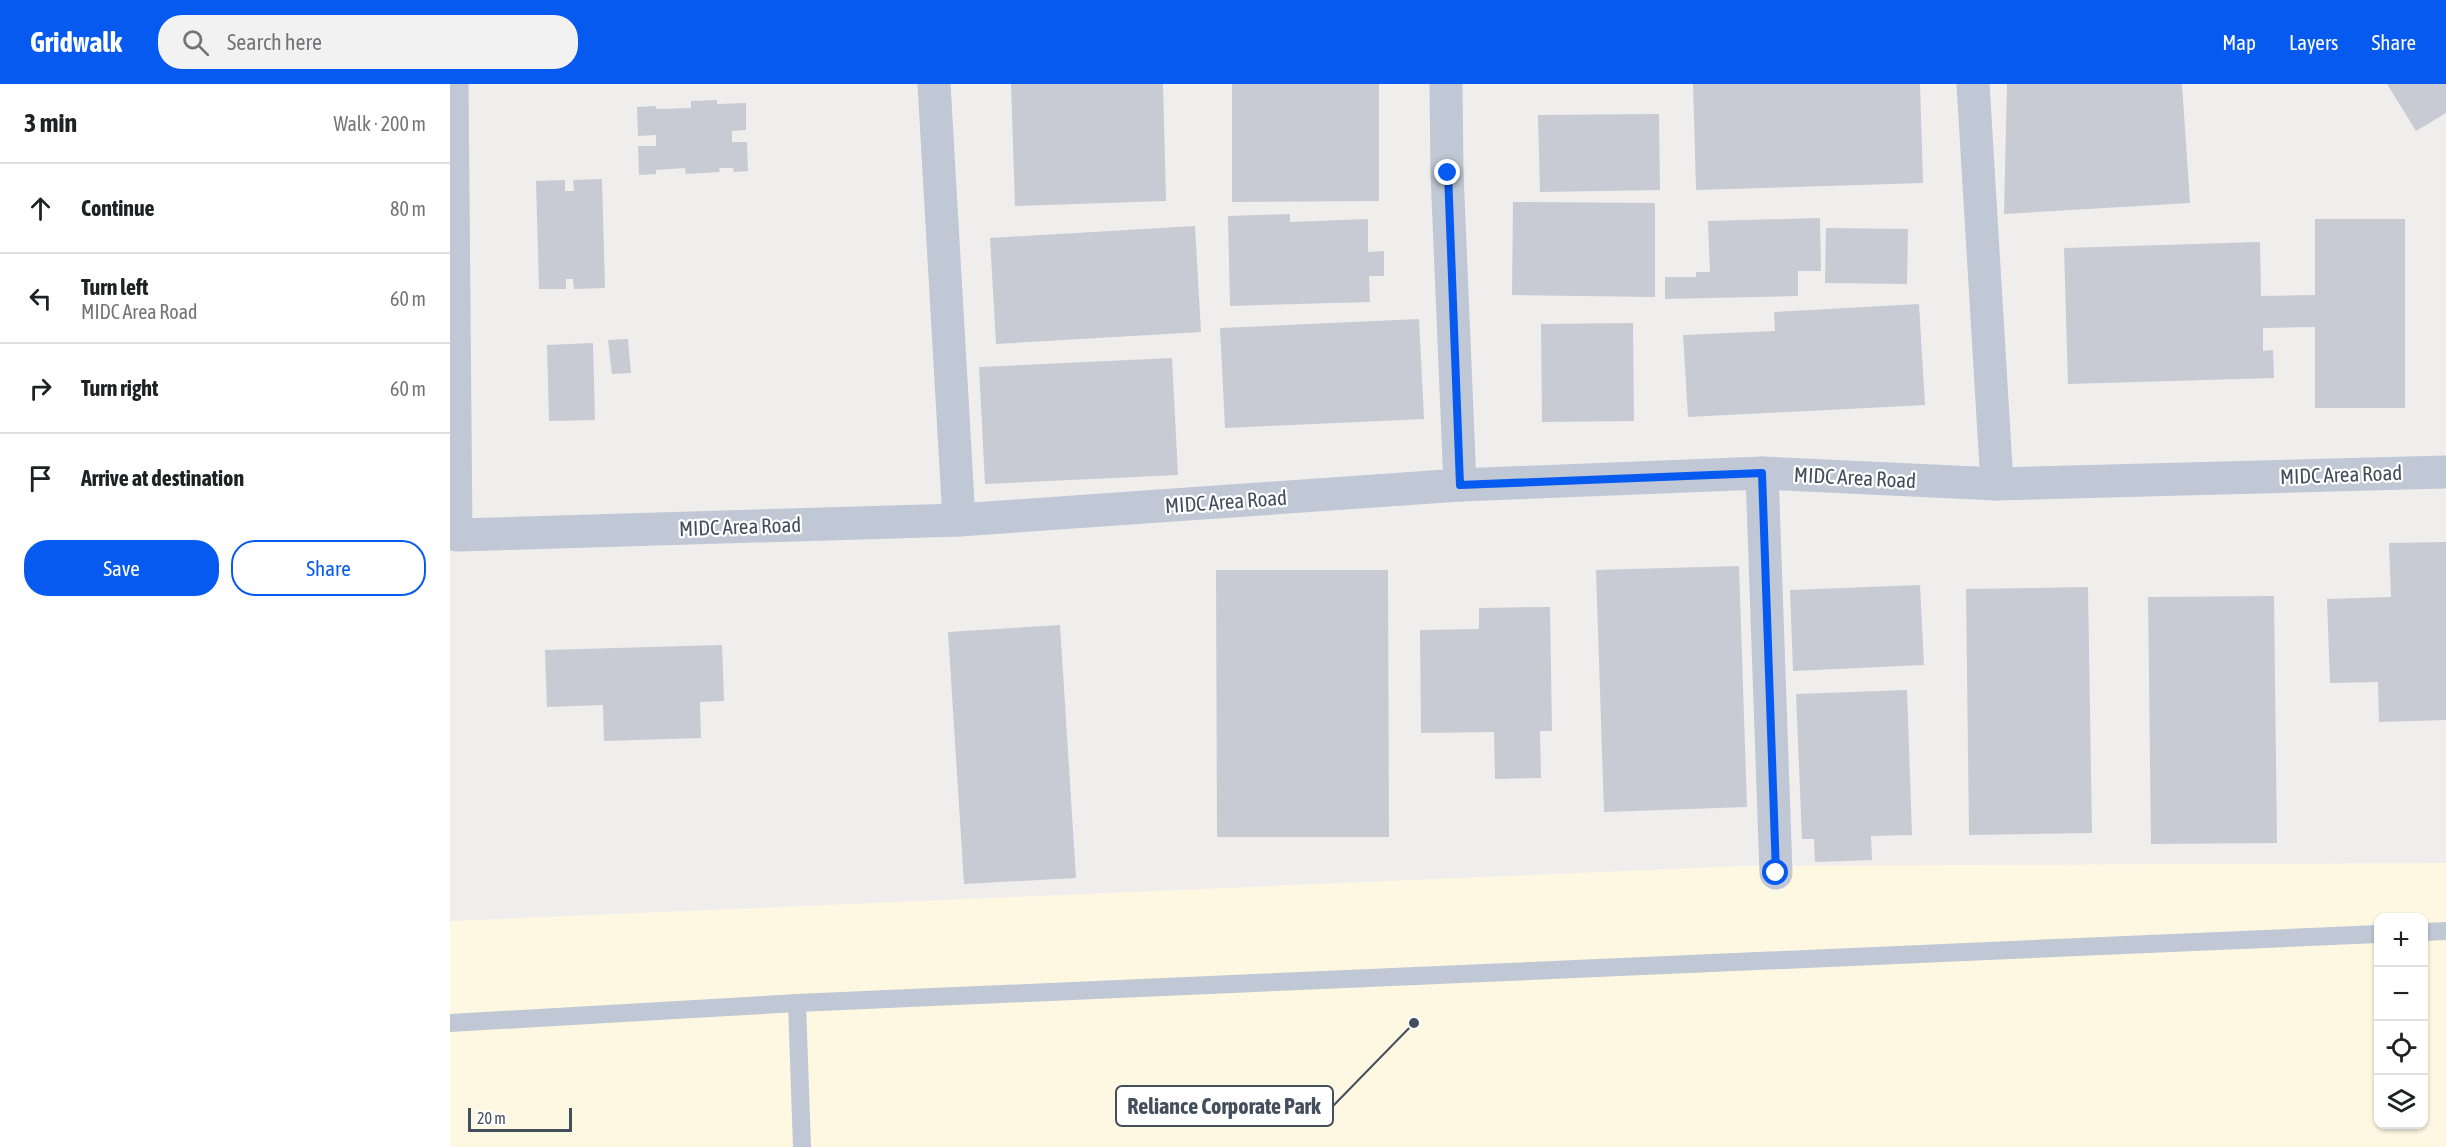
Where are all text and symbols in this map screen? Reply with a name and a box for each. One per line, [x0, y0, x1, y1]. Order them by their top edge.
search box [158, 15, 578, 69]
text: Gridwalk [30, 26, 122, 58]
icon: search [179, 26, 212, 59]
text: Search here [227, 29, 322, 55]
text: Map [2222, 30, 2256, 54]
text: Layers [2289, 30, 2339, 54]
text: Share [2372, 30, 2416, 54]
text: 3 min [24, 108, 77, 138]
text: Walk · 200 m [334, 112, 426, 135]
route end [1434, 159, 1460, 185]
icon: ahead [24, 192, 57, 225]
text: Continue [81, 195, 155, 221]
text: 80 m [390, 197, 426, 220]
text: Turn left [81, 274, 148, 300]
icon: left [24, 282, 57, 315]
text: 60 m [390, 287, 426, 310]
text: MIDC Area Road [81, 300, 197, 323]
icon: right [24, 372, 57, 405]
text: Turn right [81, 375, 158, 401]
text: 60 m [390, 377, 426, 400]
street label: MIDC Area Road [2279, 460, 2402, 488]
icon: arrive [24, 462, 57, 495]
street label: MIDC Area Road [1793, 462, 1917, 492]
text: Arrive at destination [81, 465, 244, 491]
street label: MIDC Area Road [1164, 485, 1288, 517]
street label: MIDC Area Road [678, 512, 801, 540]
button: Save [24, 540, 219, 596]
button: Share [231, 540, 426, 596]
route start [1762, 859, 1788, 885]
map controls [2374, 913, 2428, 1129]
button: + [2374, 913, 2428, 967]
button: − [2374, 967, 2428, 1021]
button: locate [2374, 1021, 2428, 1075]
button: layers [2374, 1075, 2428, 1129]
callout: Reliance Corporate Park [1116, 1086, 1333, 1126]
text: Reliance Corporate Park [1127, 1093, 1321, 1119]
scale bar [468, 1105, 572, 1132]
text: 20 m [477, 1109, 506, 1127]

